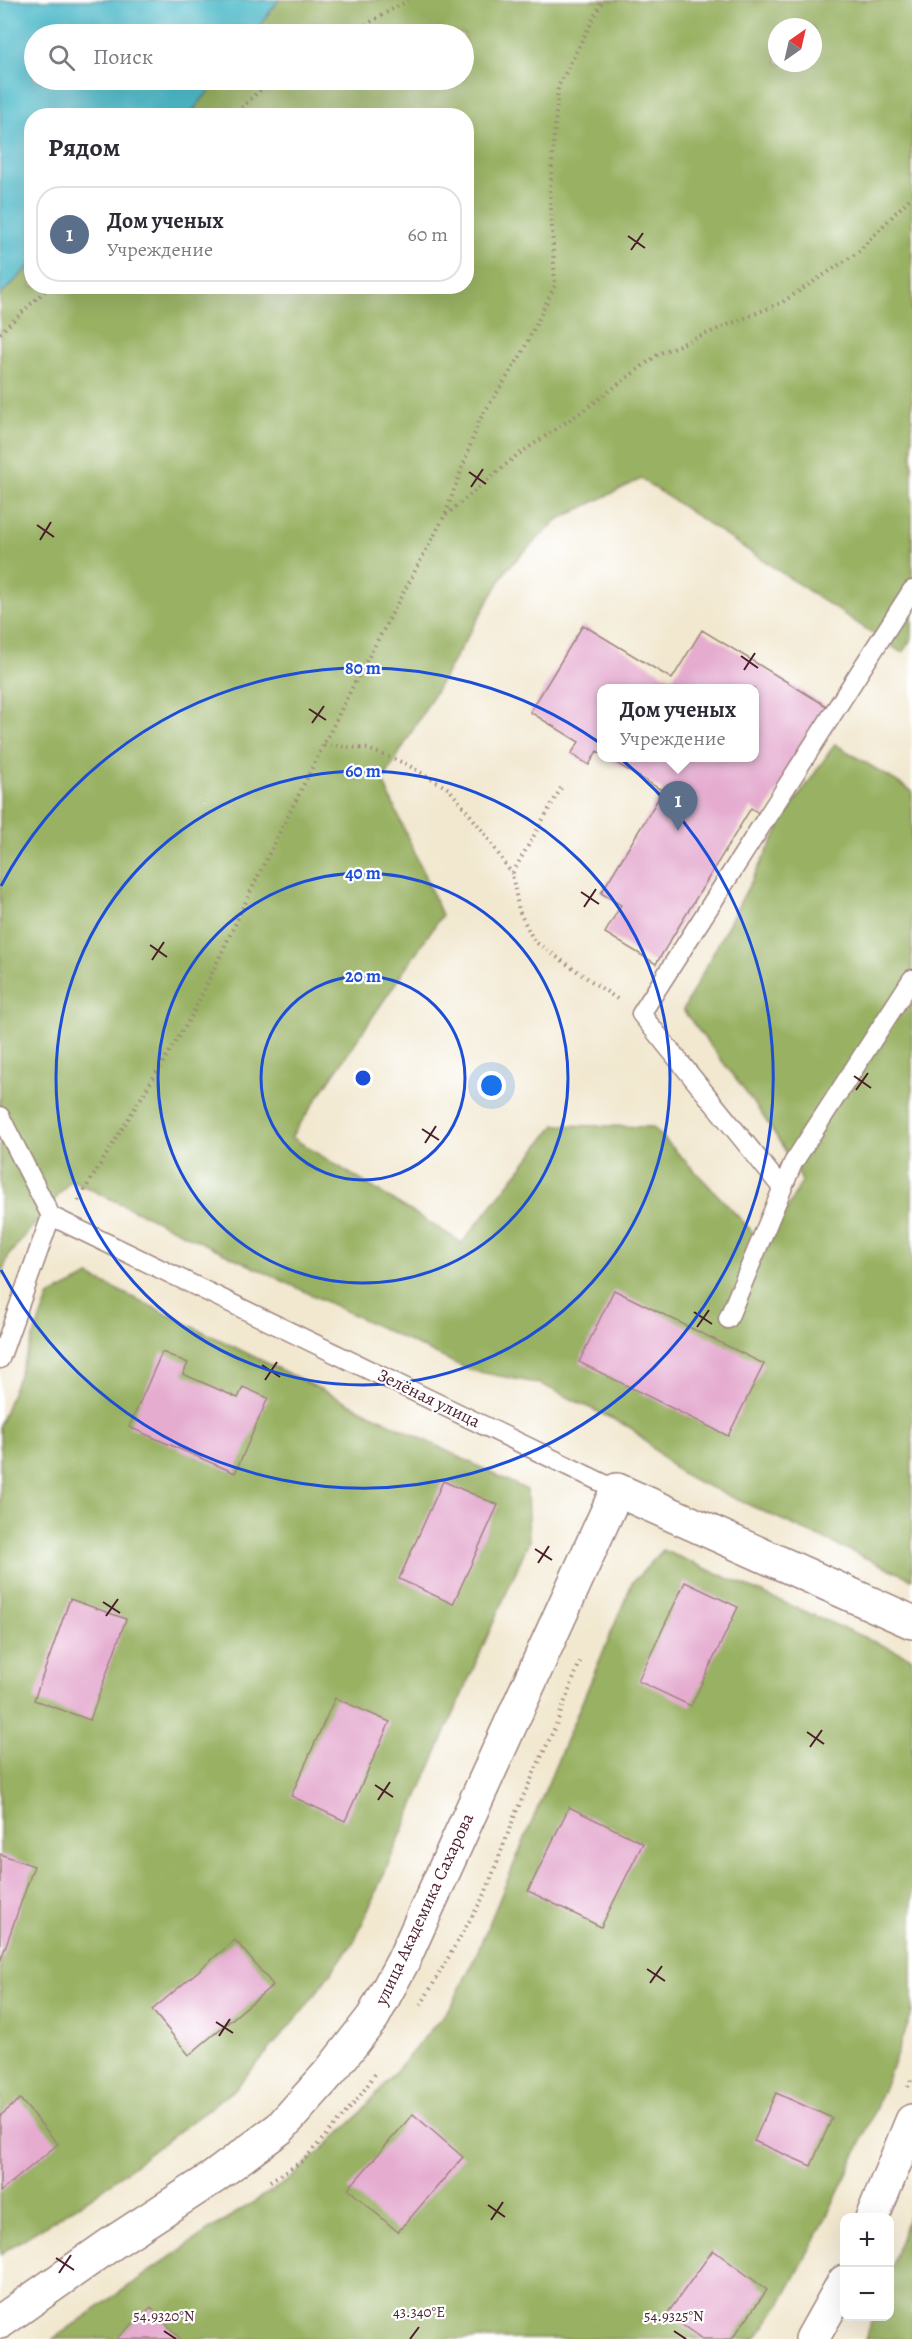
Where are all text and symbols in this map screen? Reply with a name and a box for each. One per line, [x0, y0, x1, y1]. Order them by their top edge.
north arrow [768, 18, 822, 72]
search box [24, 24, 474, 90]
icon: search [45, 41, 78, 74]
text: Поиск [93, 42, 153, 72]
text: Рядом [48, 130, 120, 165]
text: Дом ученых [107, 206, 224, 236]
text: 1 [66, 221, 73, 248]
text: 60 m [408, 221, 448, 248]
text: Учреждение [107, 236, 213, 263]
text: 80 m [345, 656, 381, 680]
popup [597, 684, 759, 762]
text: Дом ученых [620, 695, 736, 725]
text: Учреждение [620, 725, 726, 752]
text: 60 m [345, 759, 381, 783]
pin: 1 [658, 782, 698, 831]
text: 40 m [345, 861, 381, 885]
text: 20 m [345, 964, 381, 988]
centre of rings [353, 1068, 373, 1088]
your location [477, 1071, 506, 1100]
street label: Зелёная улица [374, 1363, 485, 1434]
street label: улица Академика Сахарова [368, 1808, 479, 2010]
map controls [840, 2213, 894, 2321]
button: + [840, 2213, 894, 2267]
button: − [840, 2267, 894, 2321]
text: 43.340°E [393, 2302, 445, 2322]
text: 54.9320°N [133, 2306, 195, 2326]
text: 54.9325°N [644, 2306, 704, 2326]

